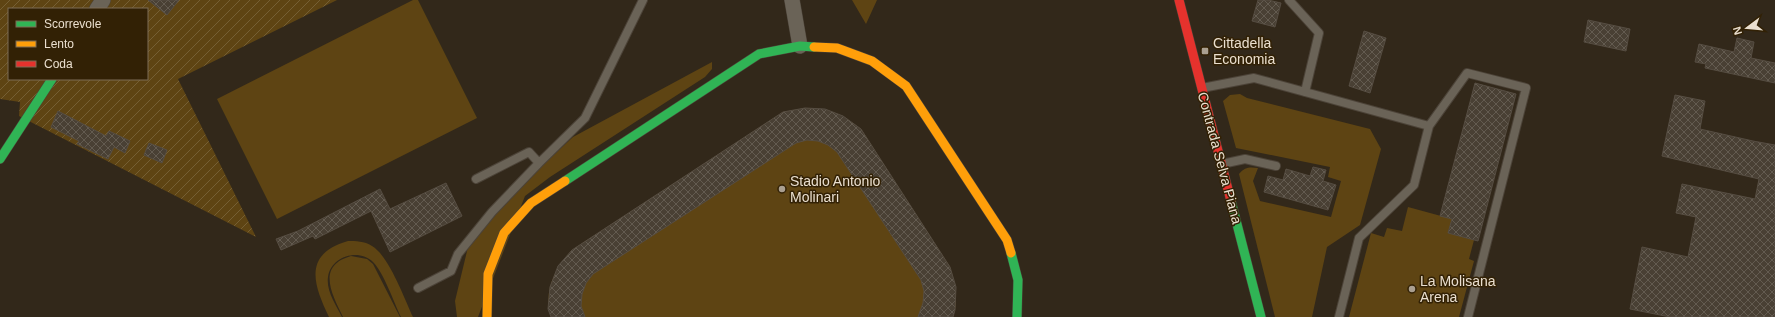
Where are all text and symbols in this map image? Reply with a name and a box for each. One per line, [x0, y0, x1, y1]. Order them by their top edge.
legend [8, 8, 148, 80]
north arrow [1727, 8, 1767, 48]
text: Scorrevole [44, 17, 102, 31]
text: N [1731, 25, 1744, 36]
place label: Cittadella Economia [1213, 35, 1275, 67]
text: Lento [44, 37, 74, 51]
marker: Cittadella Economia [1200, 46, 1210, 56]
text: Coda [44, 57, 73, 71]
street label: Contrada Selva Piana [1195, 90, 1245, 226]
place label: Stadio Antonio Molinari [790, 173, 881, 205]
marker: Stadio Antonio Molinari [777, 184, 787, 194]
place label: La Molisana Arena [1420, 273, 1496, 305]
marker: La Molisana Arena [1407, 284, 1417, 294]

